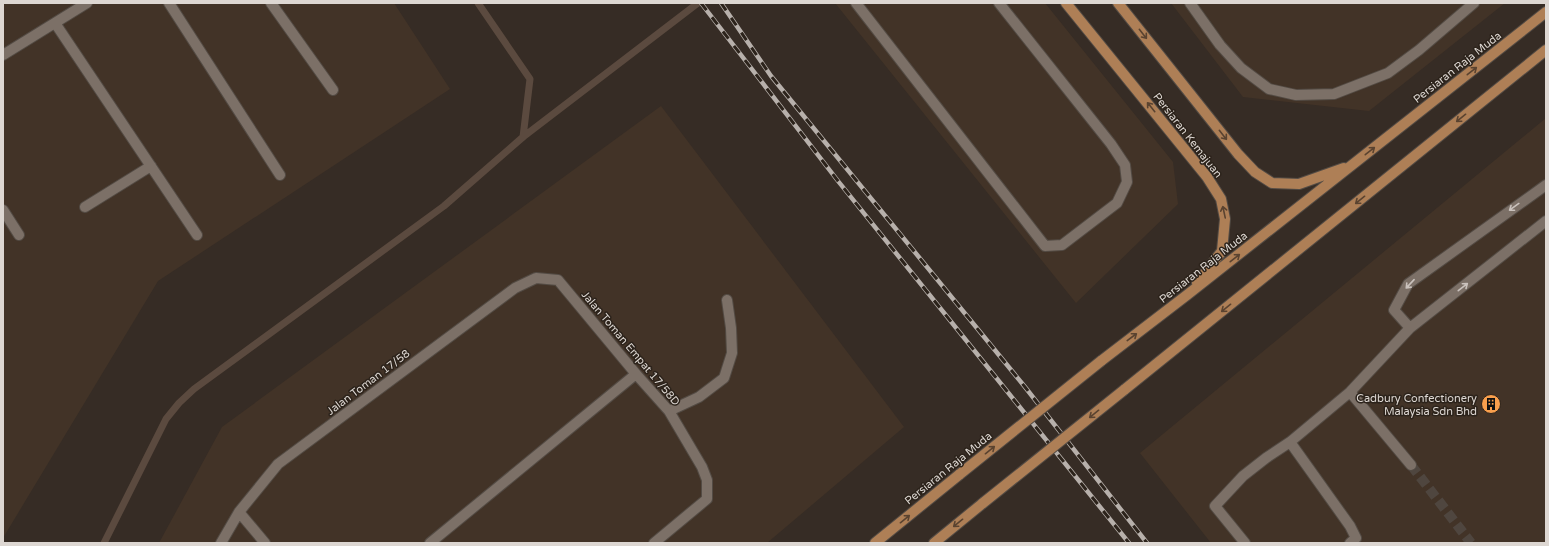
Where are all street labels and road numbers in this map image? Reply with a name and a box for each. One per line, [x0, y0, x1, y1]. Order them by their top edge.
street label: Persiaran Raja Muda [1411, 29, 1504, 106]
street label: Persiaran Kemajuan [1150, 90, 1225, 180]
street label: Persiaran Raja Muda [1157, 229, 1250, 306]
street label: Jalan Toman Empat 17/58D [579, 288, 682, 408]
street label: Jalan Toman 17/58 [324, 347, 412, 418]
street label: Persiaran Raja Muda [902, 429, 994, 507]

